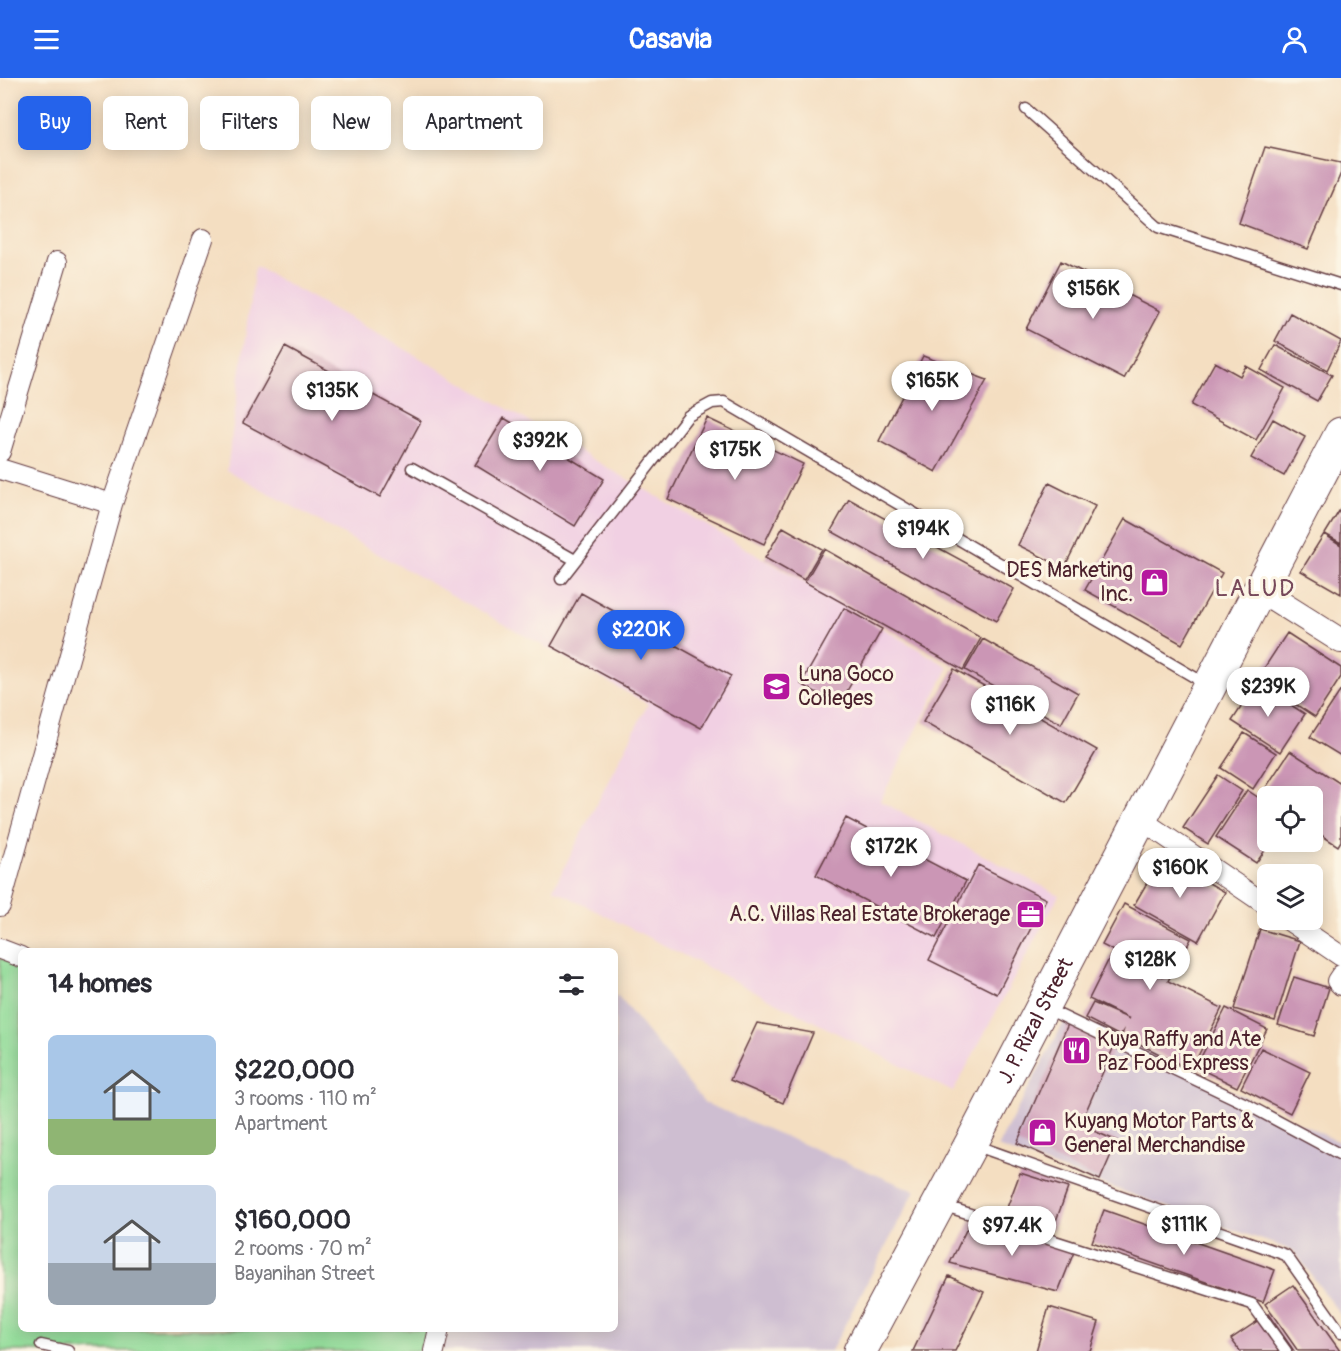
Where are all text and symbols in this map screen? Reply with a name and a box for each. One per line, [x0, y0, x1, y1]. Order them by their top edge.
icon: menu [30, 23, 63, 56]
text: Casavia [629, 23, 712, 56]
icon: person [1278, 23, 1311, 56]
chip: Buy [18, 96, 91, 150]
chip: Rent [103, 96, 188, 150]
chip: Filters [200, 96, 299, 150]
chip: New [311, 96, 391, 150]
chip: Apartment [403, 96, 543, 150]
pin: $156K [1051, 269, 1135, 320]
text: $156K [1066, 276, 1120, 301]
pin: $165K [890, 361, 974, 412]
text: $165K [905, 368, 959, 393]
pin: $135K [290, 371, 374, 422]
text: $135K [306, 378, 358, 403]
pin: $392K [498, 421, 582, 472]
text: $392K [512, 428, 568, 453]
pin: $175K [693, 430, 777, 481]
text: $175K [709, 437, 761, 462]
pin: $194K [881, 509, 965, 560]
text: $194K [897, 516, 949, 541]
place label: DES Marketing Inc. [1006, 557, 1133, 608]
shop icon: DES Marketing Inc. [1138, 566, 1170, 598]
district label: LALUD [1214, 574, 1296, 603]
pin: $220K [599, 610, 683, 661]
text: $220K [612, 617, 670, 642]
place label: Luna Goco Colleges [798, 661, 894, 712]
pin: $239K [1226, 667, 1310, 718]
school or university icon: Luna Goco Colleges [761, 670, 793, 702]
text: $239K [1241, 674, 1295, 699]
pin: $116K [968, 685, 1052, 736]
text: $116K [985, 692, 1035, 717]
map controls [1257, 786, 1323, 930]
button: locate [1257, 786, 1323, 852]
pin: $172K [849, 827, 933, 878]
text: $172K [865, 834, 917, 859]
pin: $160K [1138, 848, 1222, 899]
text: $160K [1152, 855, 1208, 880]
button: layers [1257, 864, 1323, 930]
office icon: A.C. Villas Real Estate Brokerage [1015, 898, 1047, 930]
place label: A.C. Villas Real Estate Brokerage [729, 901, 1011, 928]
pin: $128K [1108, 940, 1192, 991]
text: $128K [1124, 947, 1176, 972]
street label: J. P. Rizal Street [992, 953, 1080, 1088]
text: 14 homes [48, 968, 152, 1000]
icon: filters [555, 968, 588, 1001]
place label: Kuya Raffy and Ate Paz Food Express [1097, 1026, 1262, 1077]
restaurant icon: Kuya Raffy and Ate Paz Food Express [1060, 1035, 1092, 1067]
text: $220,000 [234, 1054, 355, 1086]
icon: home [96, 1059, 168, 1131]
text: 3 rooms · 110 m² [234, 1086, 377, 1111]
place label: Kuyang Motor Parts & General Merchandise [1064, 1108, 1254, 1159]
text: Apartment [234, 1111, 327, 1136]
shop icon: Kuyang Motor Parts & General Merchandise [1027, 1117, 1059, 1149]
text: $160,000 [234, 1204, 351, 1236]
pin: $111K [1142, 1205, 1226, 1256]
pin: $97.4K [963, 1206, 1061, 1257]
icon: home [96, 1209, 168, 1281]
text: $111K [1161, 1212, 1207, 1237]
text: $97.4K [982, 1213, 1042, 1238]
text: 2 rooms · 70 m² [234, 1236, 372, 1261]
text: Bayanihan Street [234, 1261, 375, 1286]

